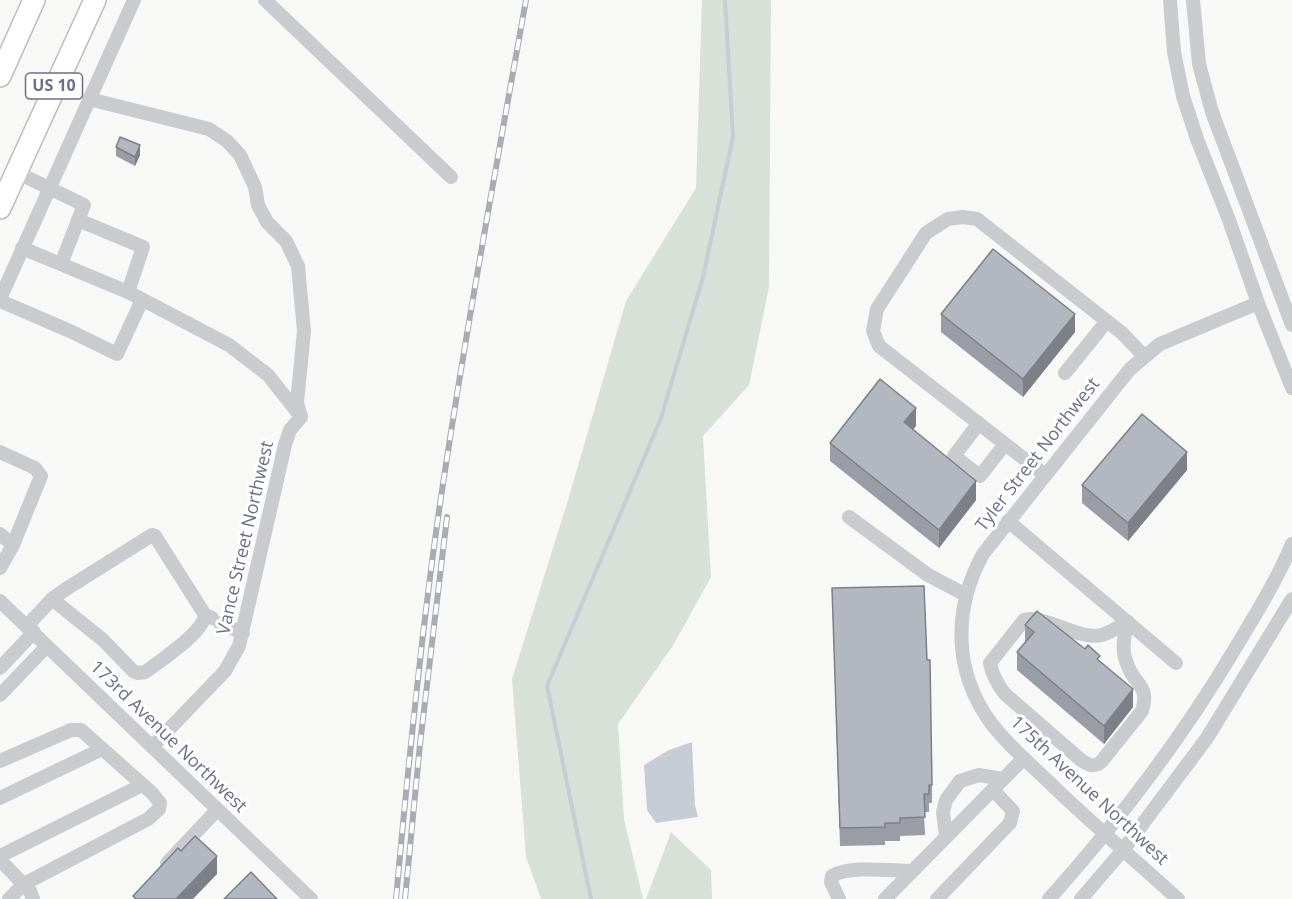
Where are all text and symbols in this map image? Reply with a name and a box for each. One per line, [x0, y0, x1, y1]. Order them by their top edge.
road number: US 10 [26, 73, 82, 99]
street label: Tyler Street Northwest [971, 374, 1105, 536]
street label: Vance Street Northwest [213, 439, 279, 637]
street label: 173rd Avenue Northwest [85, 656, 251, 818]
street label: 175th Avenue Northwest [1005, 712, 1173, 870]

